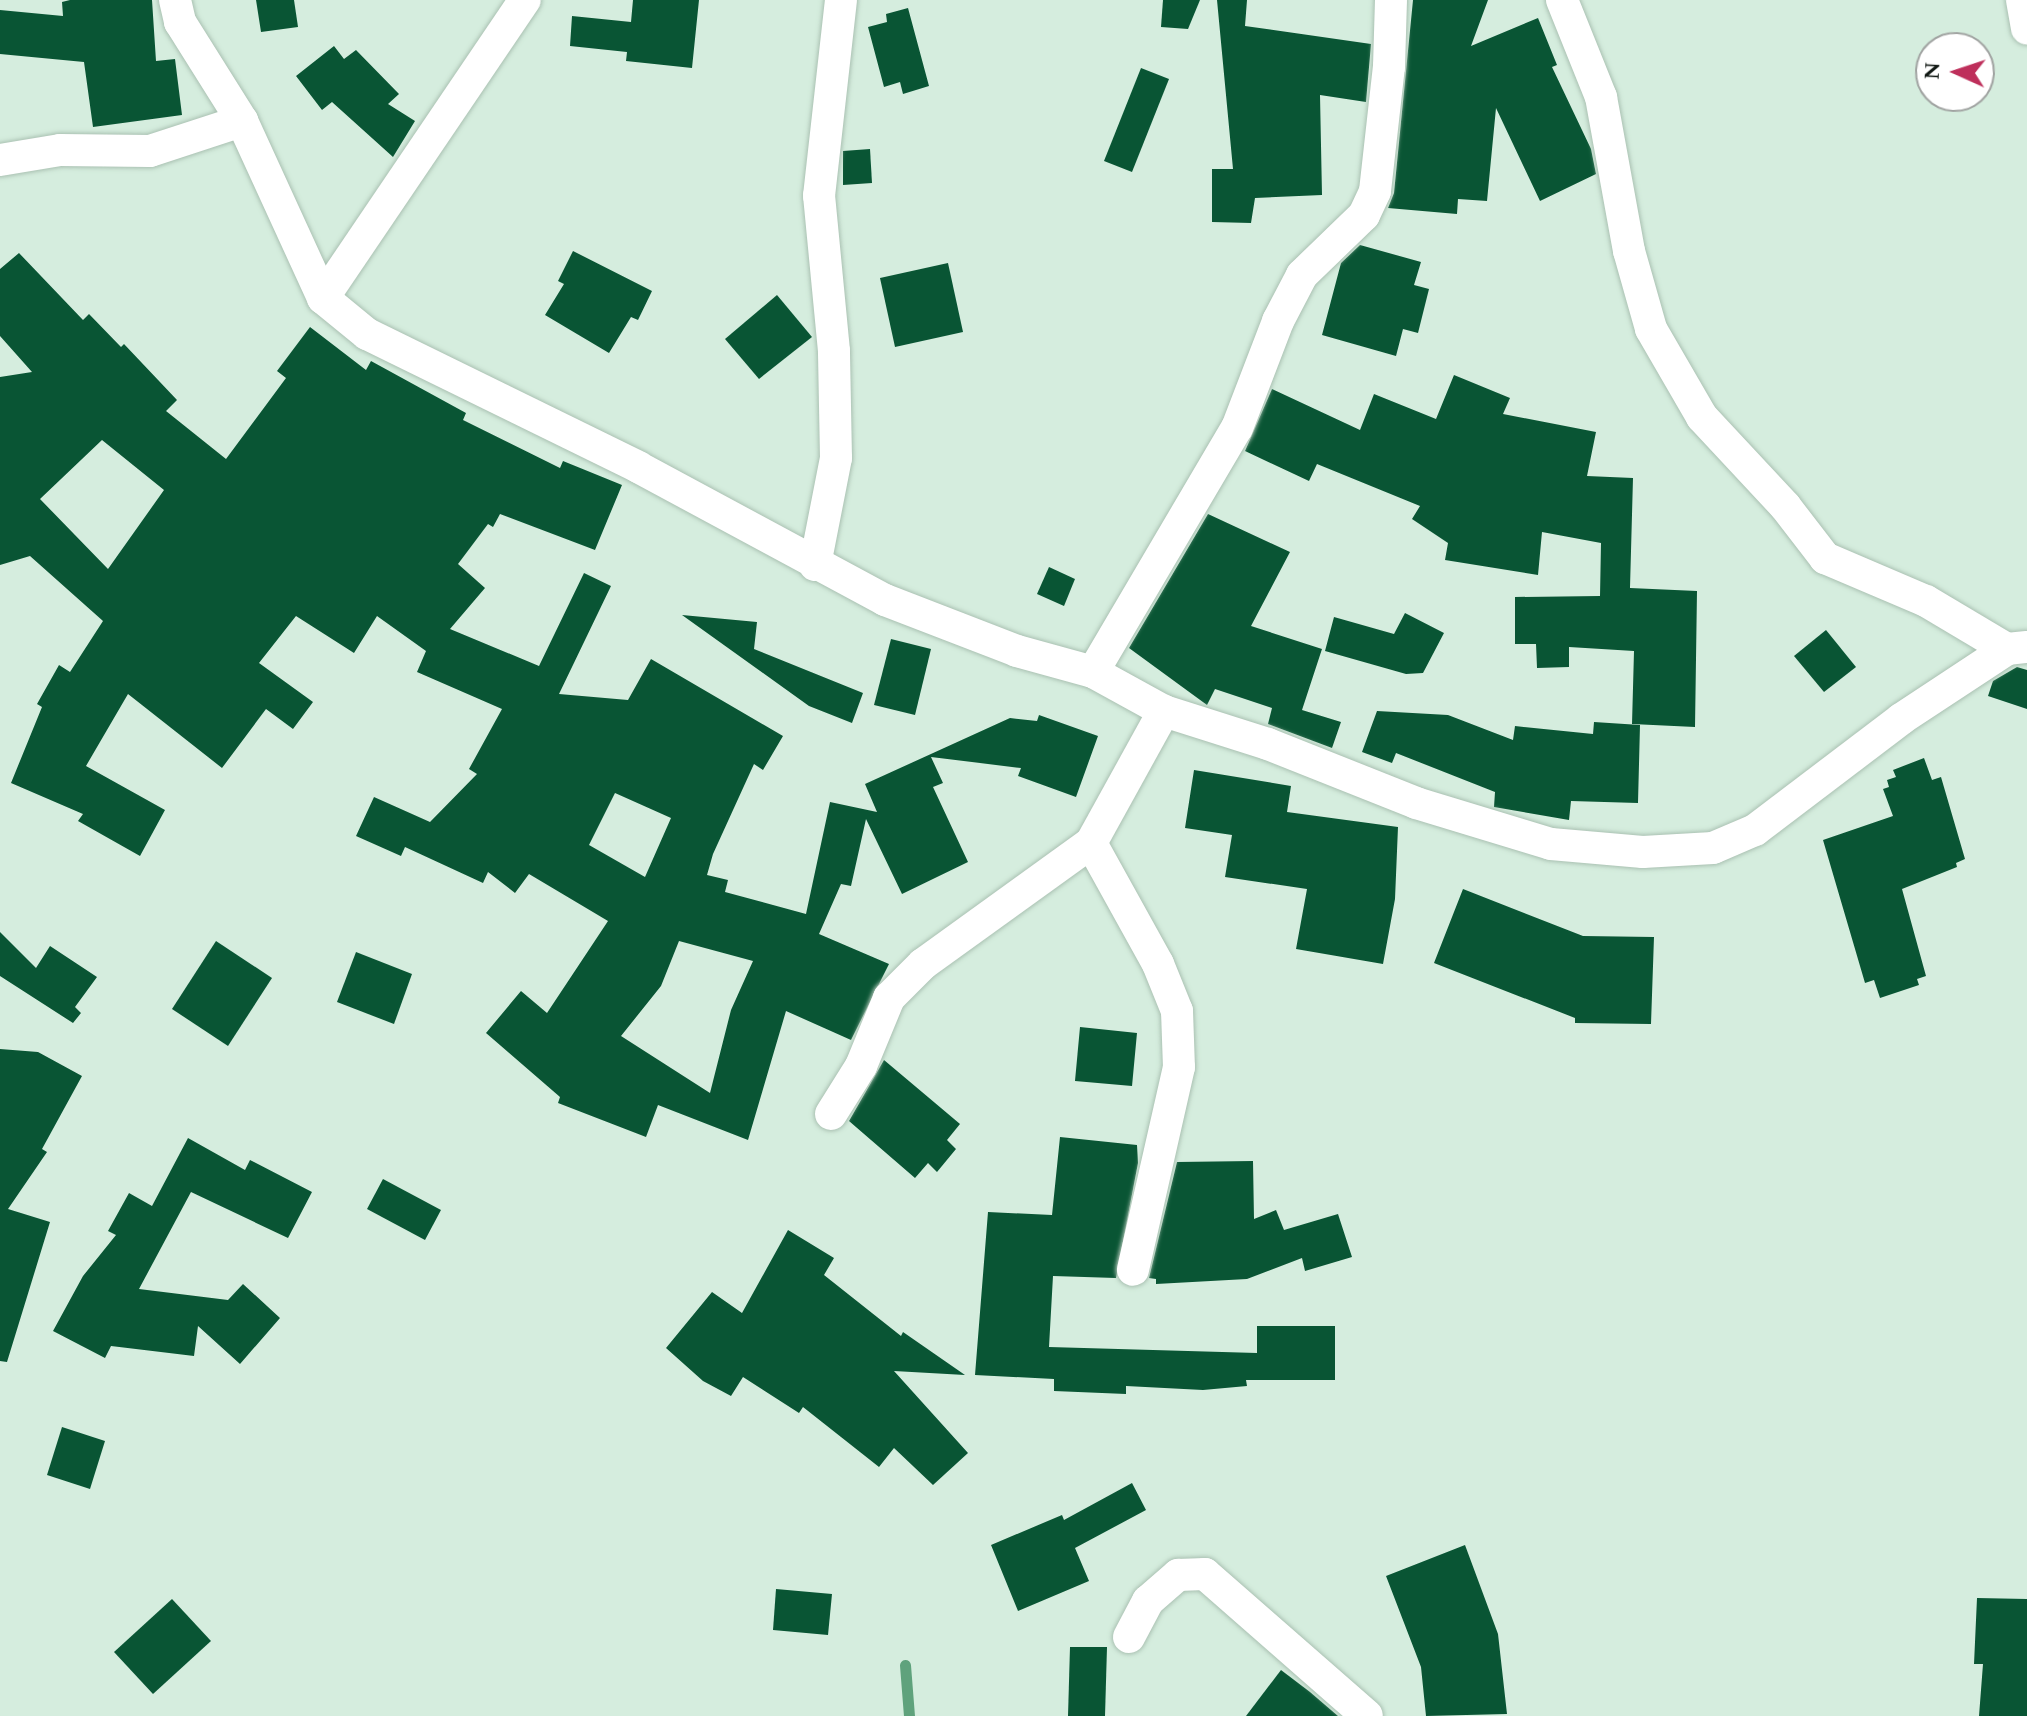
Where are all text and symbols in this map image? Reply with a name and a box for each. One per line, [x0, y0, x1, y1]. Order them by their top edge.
north arrow [1915, 32, 1995, 112]
text: N [1916, 61, 1949, 81]

